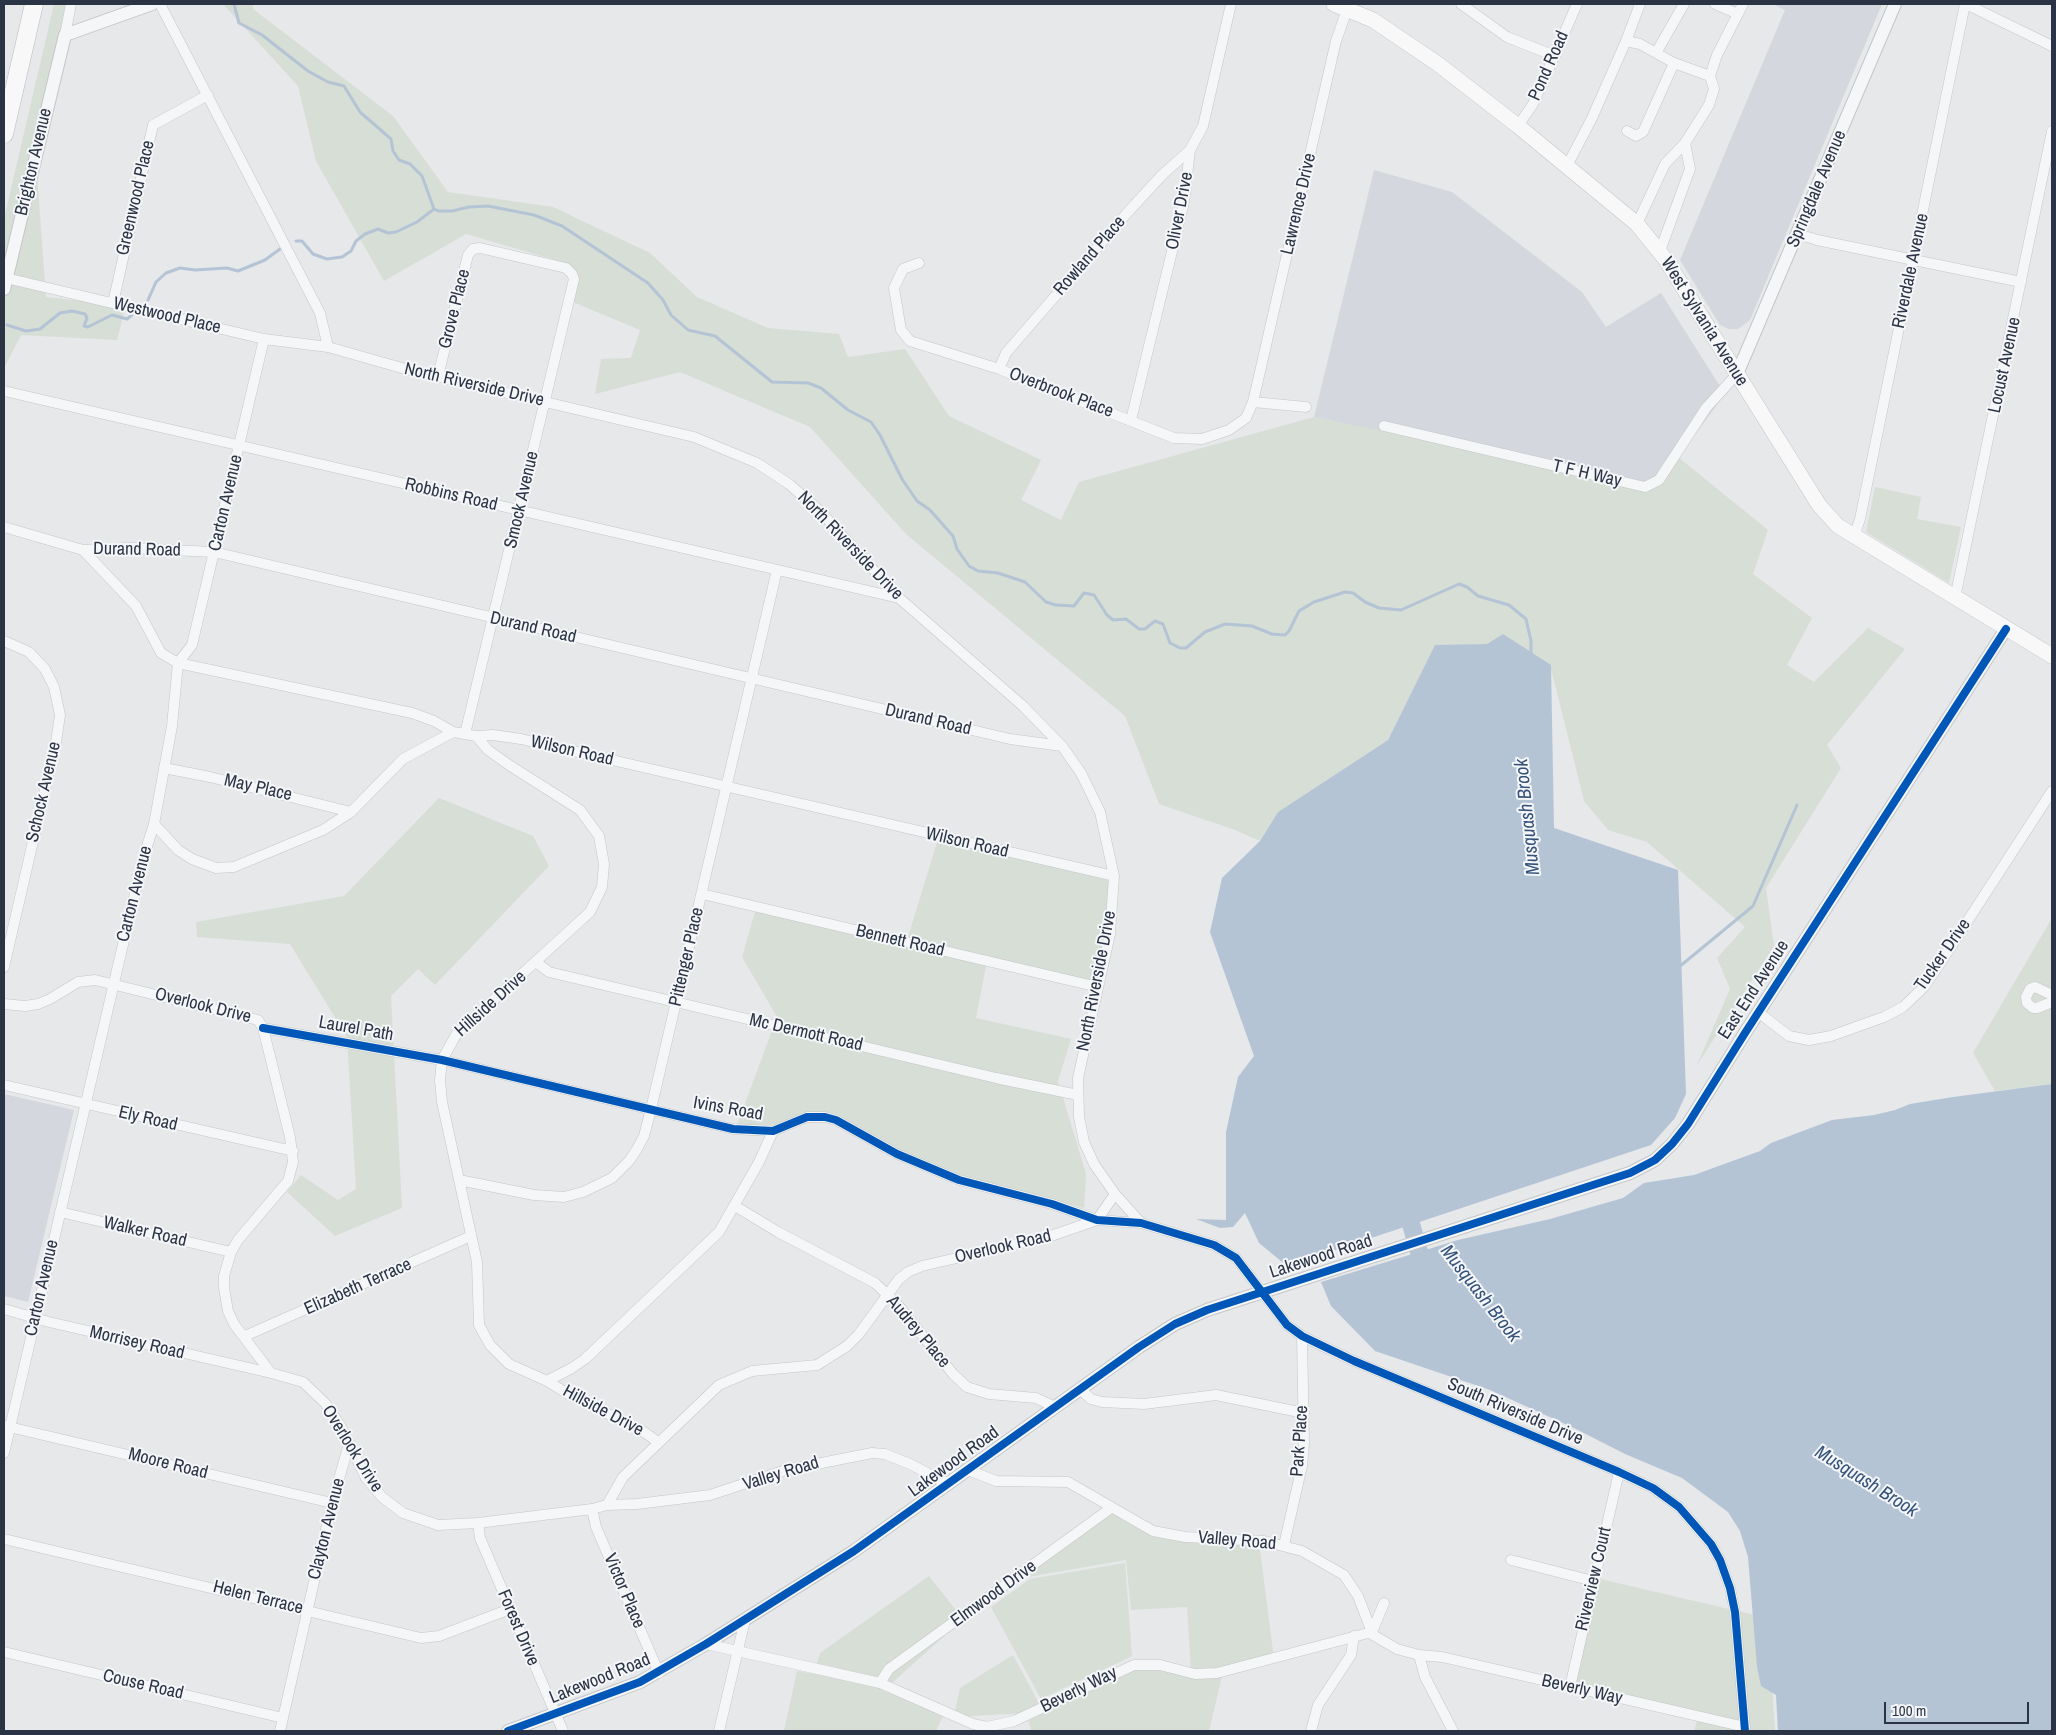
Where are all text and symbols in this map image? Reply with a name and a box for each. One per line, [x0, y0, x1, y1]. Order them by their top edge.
street label: Pond Road [1524, 28, 1574, 104]
street label: Brighton Avenue [11, 106, 57, 218]
street label: Springdale Avenue [1783, 127, 1851, 251]
street label: Greenwood Place [112, 138, 160, 258]
street label: Lawrence Drive [1277, 151, 1321, 257]
street label: Oliver Drive [1162, 170, 1198, 252]
street label: Riverdale Avenue [1888, 211, 1934, 331]
street label: Rowland Place [1050, 212, 1130, 300]
street label: West Sylvania Avenue [1656, 254, 1752, 390]
street label: Grove Place [435, 267, 475, 351]
street label: Westwood Place [111, 293, 223, 339]
street label: Locust Avenue [1984, 315, 2026, 415]
street label: North Riverside Drive [402, 358, 546, 412]
street label: Overbrook Place [1006, 363, 1116, 423]
street label: Smock Avenue [500, 449, 544, 551]
street label: Carton Avenue [204, 453, 248, 553]
street label: T F H Way [1550, 456, 1624, 492]
street label: Robbins Road [403, 474, 499, 516]
street label: North Riverside Drive [793, 487, 907, 605]
street label: Durand Road [93, 538, 181, 562]
street label: Durand Road [488, 608, 578, 648]
street label: Durand Road [883, 700, 973, 740]
street label: Wilson Road [528, 731, 616, 771]
street label: Schock Avenue [22, 740, 66, 844]
water label: Musquash Brook [1511, 758, 1545, 876]
street label: May Place [222, 770, 294, 806]
street label: Wilson Road [923, 823, 1011, 863]
street label: Carton Avenue [113, 844, 157, 944]
street label: Pittenger Place [665, 905, 709, 1009]
street label: North Riverside Drive [1073, 909, 1121, 1053]
street label: Tucker Drive [1910, 915, 1976, 995]
street label: Bennett Road [854, 920, 946, 962]
street label: East End Avenue [1714, 936, 1794, 1044]
street label: Hillside Drive [451, 966, 531, 1042]
street label: Overlook Drive [153, 984, 253, 1028]
street label: Mc Dermott Road [747, 1009, 865, 1057]
street label: Laurel Path [317, 1012, 395, 1046]
street label: Ivins Road [691, 1092, 765, 1126]
street label: Ely Road [116, 1102, 180, 1136]
street label: Walker Road [101, 1212, 189, 1252]
street label: Overlook Road [953, 1225, 1053, 1269]
street label: Lakewood Road [1267, 1230, 1375, 1284]
street label: Carton Avenue [20, 1238, 64, 1338]
water label: Musquash Brook [1435, 1241, 1525, 1347]
street label: Elizabeth Terrace [301, 1254, 415, 1320]
street label: Audrey Place [882, 1291, 954, 1373]
street label: Morrisey Road [87, 1322, 187, 1364]
street label: South Riverside Drive [1444, 1374, 1586, 1450]
street label: Hillside Drive [559, 1381, 647, 1441]
street label: Overlook Drive [317, 1402, 387, 1496]
street label: Park Place [1287, 1405, 1313, 1477]
street label: Lakewood Road [905, 1422, 1003, 1502]
water label: Musquash Brook [1810, 1441, 1922, 1523]
street label: Moore Road [126, 1444, 210, 1484]
street label: Valley Road [740, 1452, 822, 1496]
street label: Clayton Avenue [304, 1476, 350, 1582]
street label: Riverview Court [1572, 1525, 1616, 1633]
street label: Valley Road [1197, 1527, 1277, 1555]
street label: Victor Place [599, 1550, 649, 1632]
street label: Elmwood Drive [947, 1556, 1041, 1632]
street label: Helen Terrace [211, 1576, 305, 1620]
street label: Forest Drive [492, 1587, 544, 1669]
street label: Lakewood Road [547, 1649, 653, 1709]
street label: Beverly Way [1037, 1662, 1121, 1718]
street label: Couse Road [101, 1665, 185, 1705]
street label: Beverly Way [1539, 1670, 1625, 1710]
scale bar [1886, 1692, 2031, 1724]
text: 100 m [1892, 1700, 1926, 1721]

